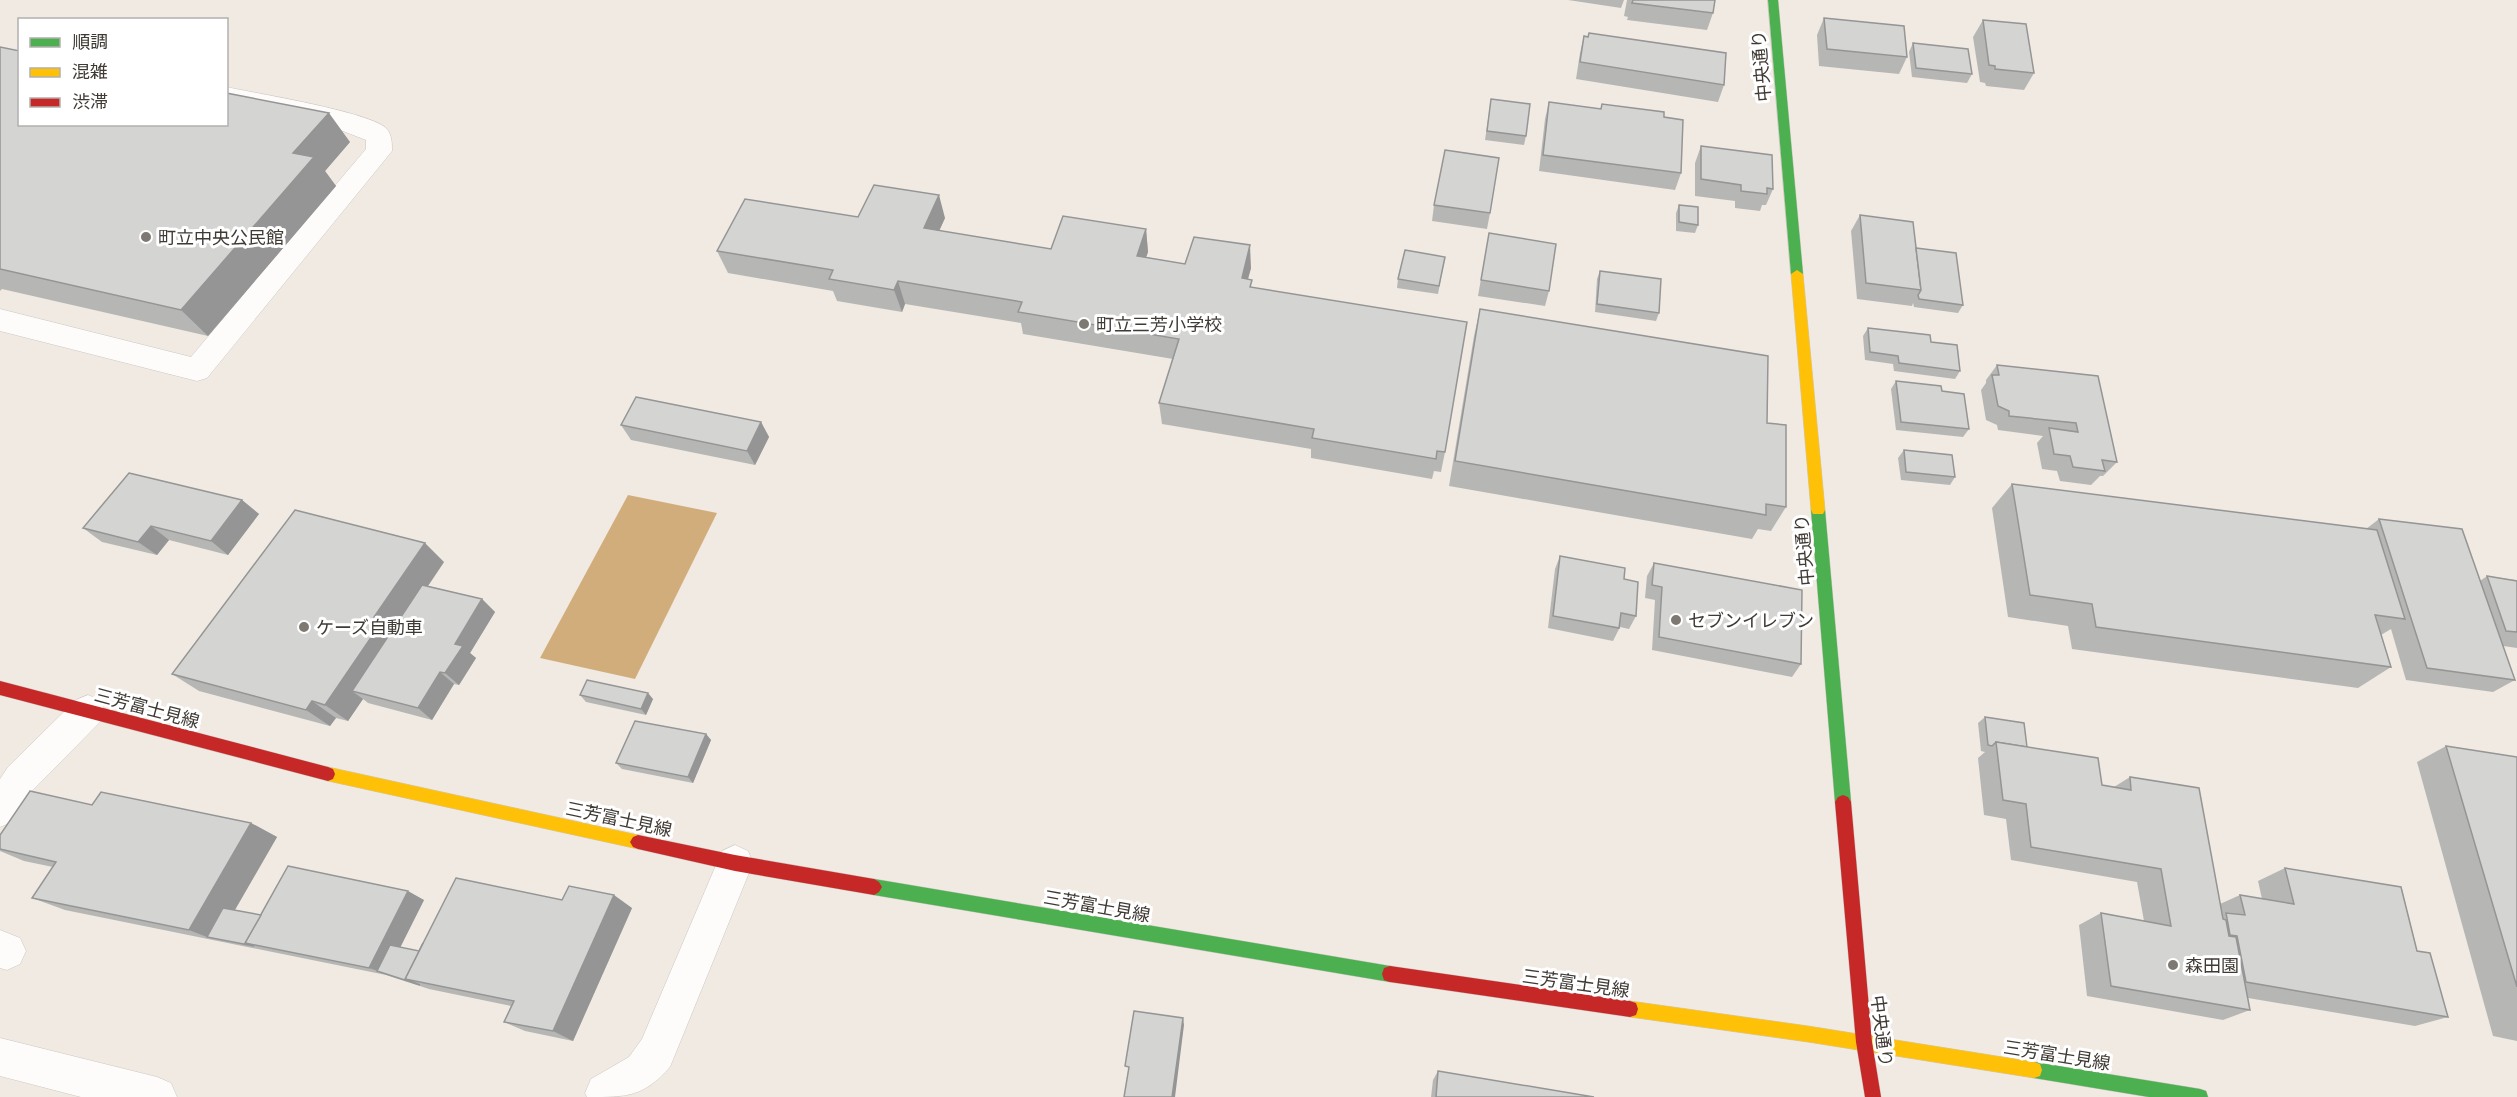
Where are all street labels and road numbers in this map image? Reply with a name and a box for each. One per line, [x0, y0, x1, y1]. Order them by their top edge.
street label: 中央通り [1744, 29, 1778, 103]
street label: 中央通り [1787, 513, 1821, 587]
street label: 三芳富士見線 [91, 681, 203, 735]
street label: 三芳富士見線 [563, 795, 675, 843]
street label: 三芳富士見線 [1041, 883, 1153, 929]
street label: 三芳富士見線 [1521, 962, 1631, 1004]
street label: 中央通り [1864, 994, 1900, 1068]
street label: 三芳富士見線 [2002, 1033, 2112, 1077]

